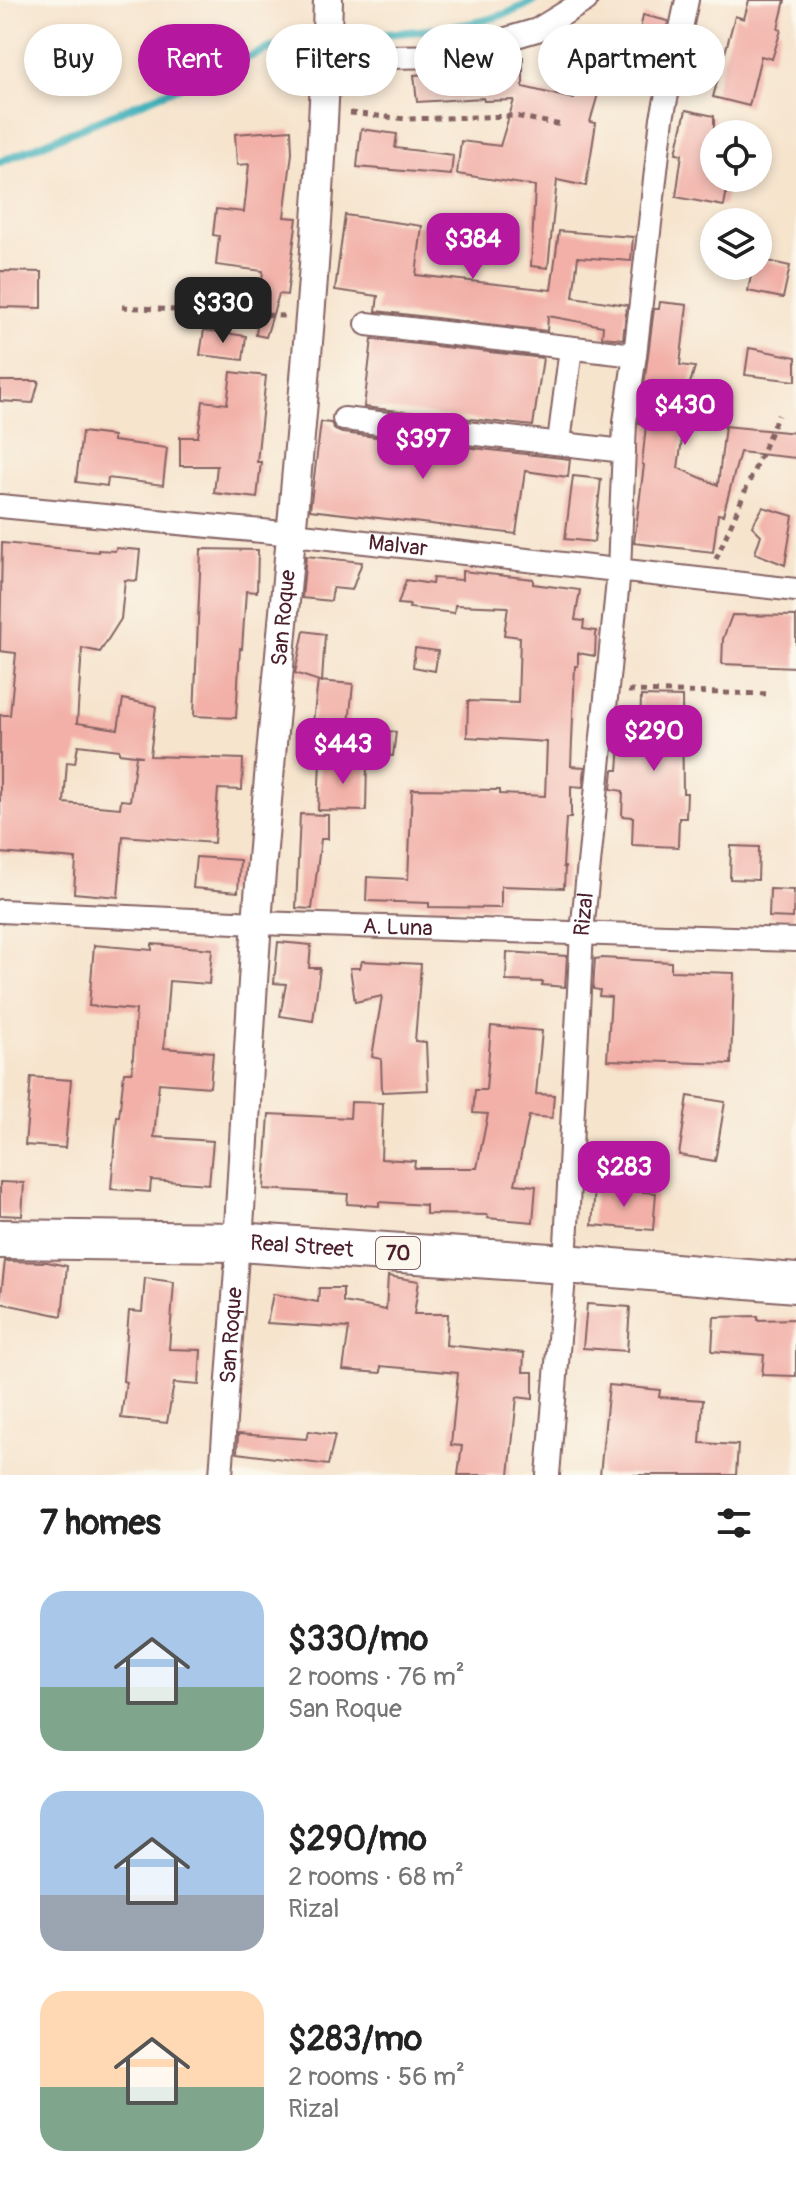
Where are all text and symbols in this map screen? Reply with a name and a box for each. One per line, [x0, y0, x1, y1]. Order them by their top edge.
chip: Buy [24, 24, 122, 96]
chip: Rent [138, 24, 250, 96]
chip: Filters [266, 24, 398, 96]
chip: New [414, 24, 522, 96]
chip: Apartment [538, 24, 725, 96]
map controls [700, 120, 772, 280]
button: locate [700, 120, 772, 192]
button: layers [700, 208, 772, 280]
pin: $384 [426, 213, 520, 281]
text: $384 [445, 223, 501, 255]
pin: $330 [176, 277, 270, 345]
text: $330 [193, 287, 253, 319]
pin: $430 [638, 379, 732, 447]
text: $430 [654, 389, 716, 421]
pin: $397 [376, 413, 470, 481]
text: $397 [395, 423, 451, 455]
street label: Malvar [367, 528, 429, 563]
street label: San Roque [265, 568, 302, 667]
pin: $290 [607, 705, 701, 773]
text: $290 [624, 715, 684, 747]
pin: $443 [296, 718, 390, 786]
text: $443 [314, 728, 372, 760]
street label: Rizal [568, 891, 600, 937]
street label: A. Luna [362, 912, 433, 943]
pin: $283 [577, 1141, 671, 1209]
text: $283 [596, 1151, 652, 1183]
street label: Real Street [249, 1229, 355, 1264]
road number: 70 [376, 1237, 420, 1269]
street label: San Roque [214, 1286, 249, 1384]
icon: filters [712, 1501, 756, 1545]
text: 7 homes [40, 1502, 161, 1545]
text: $330/mo [288, 1618, 428, 1661]
icon: home [104, 1623, 200, 1719]
text: 2 rooms · 76 m² [288, 1661, 465, 1693]
text: San Roque [288, 1693, 402, 1725]
text: $290/mo [288, 1818, 427, 1861]
icon: home [104, 1823, 200, 1919]
text: 2 rooms · 68 m² [288, 1861, 464, 1893]
text: Rizal [288, 1893, 340, 1925]
text: $283/mo [288, 2018, 422, 2061]
icon: home [104, 2023, 200, 2119]
text: 2 rooms · 56 m² [288, 2061, 465, 2093]
text: Rizal [288, 2093, 340, 2125]

